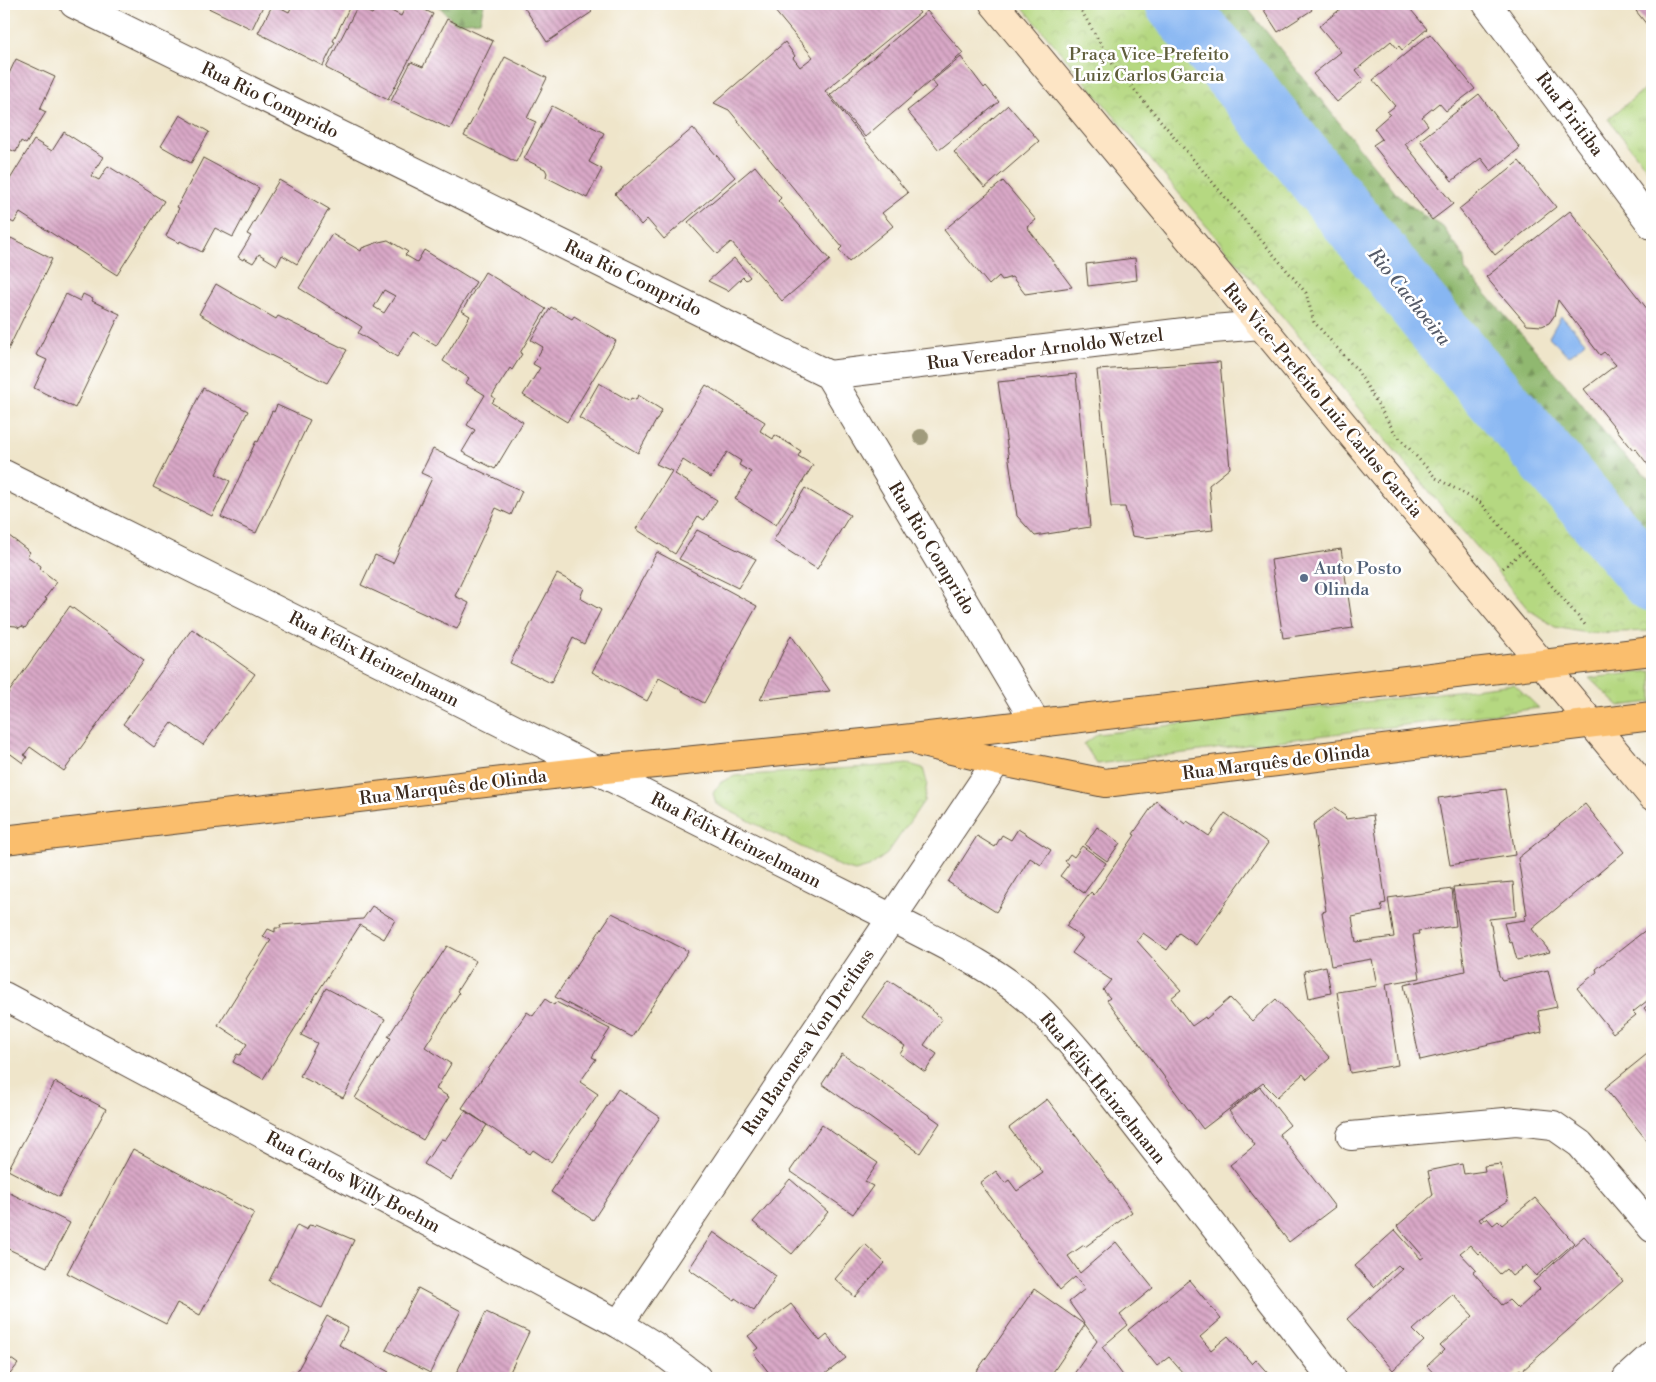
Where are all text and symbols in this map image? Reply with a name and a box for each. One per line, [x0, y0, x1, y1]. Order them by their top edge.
park label: Praça Vice-Prefeito Luiz Carlos Garcia [1069, 43, 1229, 87]
street label: Rua Rio Comprido [197, 57, 343, 144]
street label: Rua Piritiba [1531, 68, 1609, 162]
street label: Rua Rio Comprido [560, 235, 706, 322]
water label: Rio Cachoeira [1362, 242, 1456, 351]
street label: Rua Vice-Prefeito Luiz Carlos Garcia [1218, 278, 1428, 523]
street label: Rua Vereador Arnoldo Wetzel [926, 324, 1165, 375]
street label: Rua Rio Comprido [883, 478, 980, 619]
place label: Auto Posto Olinda [1313, 557, 1402, 601]
marker: Auto Posto Olinda [1298, 572, 1310, 584]
street label: Rua Félix Heinzelmann [284, 606, 463, 713]
street label: Rua Marquês de Olinda [1181, 739, 1372, 785]
street label: Rua Marquês de Olinda [358, 764, 549, 810]
street label: Rua Félix Heinzelmann [646, 787, 825, 894]
street label: Rua Baronesa Von Dreifuss [737, 944, 880, 1140]
street label: Rua Félix Heinzelmann [1034, 1008, 1171, 1169]
street label: Rua Carlos Willy Boehm [261, 1127, 444, 1238]

